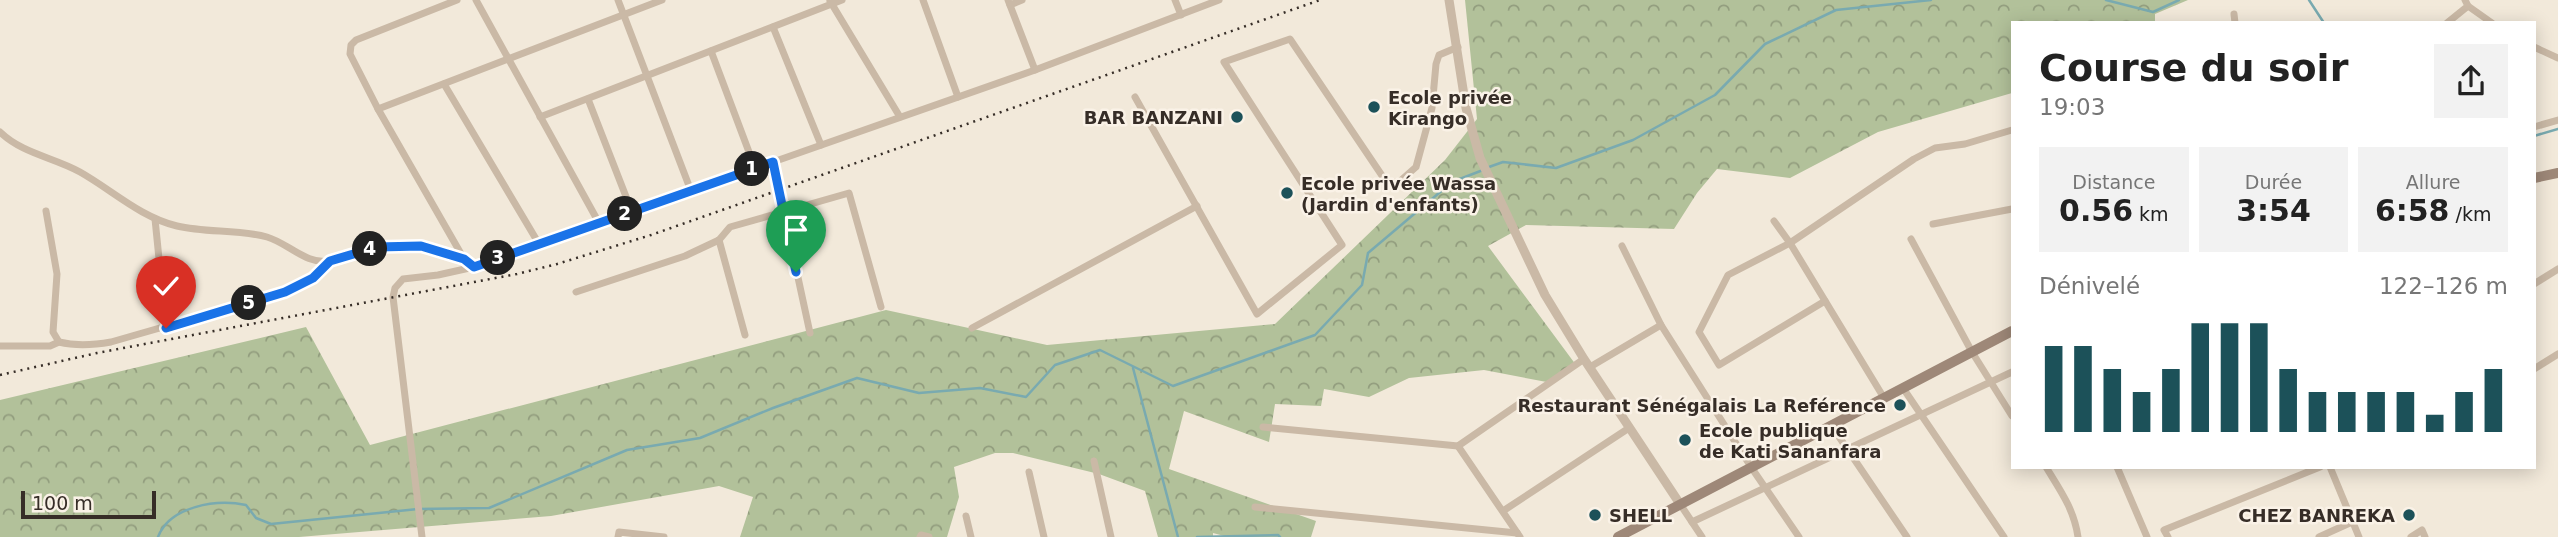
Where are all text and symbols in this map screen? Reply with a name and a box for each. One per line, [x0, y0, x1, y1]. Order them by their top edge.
button: share [2434, 44, 2508, 118]
text: Course du soir [2039, 46, 2348, 90]
place label: Ecole privée Kirango [1388, 87, 1512, 129]
text: 19:03 [2039, 94, 2105, 120]
marker: Ecole privée Kirango [1366, 99, 1382, 115]
place label: BAR BANZANI [1084, 107, 1223, 128]
marker: BAR BANZANI [1229, 109, 1245, 125]
pin: 1 [734, 152, 770, 186]
text: 1 [745, 157, 758, 179]
text: Distance [2072, 171, 2155, 193]
text: Durée [2245, 171, 2302, 193]
text: Allure [2406, 171, 2461, 193]
place label: Ecole privée Wassa (Jardin d'enfants) [1301, 173, 1496, 215]
marker: Ecole privée Wassa (Jardin d'enfants) [1279, 185, 1295, 201]
text: 0.56 [2059, 193, 2133, 228]
text: 3:54 [2236, 193, 2311, 228]
text: 6:58 [2375, 193, 2450, 228]
pin: 2 [608, 196, 642, 232]
pin [766, 200, 826, 272]
text: 2 [618, 202, 631, 224]
text: km [2133, 203, 2169, 225]
text: /km [2450, 203, 2491, 225]
icon: arrive [777, 211, 815, 249]
pin: 4 [352, 232, 388, 266]
text: 4 [363, 237, 376, 259]
pin: 3 [480, 240, 516, 276]
text: 3 [491, 246, 504, 268]
pin [136, 256, 196, 328]
icon: check [147, 267, 185, 305]
text: Dénivelé [2039, 273, 2140, 299]
text: 122–126 m [2379, 273, 2508, 299]
pin: 5 [232, 286, 266, 320]
text: 5 [242, 291, 255, 313]
place label: Restaurant Sénégalais La Reférence [1517, 395, 1886, 416]
marker: Restaurant Sénégalais La Reférence [1892, 397, 1908, 413]
place label: Ecole publique de Kati Sananfara [1699, 420, 1881, 462]
marker: Ecole publique de Kati Sananfara [1677, 432, 1693, 448]
scale bar [21, 488, 156, 520]
text: 100 m [32, 492, 93, 514]
place label: SHELL [1609, 505, 1672, 526]
place label: CHEZ BANREKA [2238, 505, 2395, 526]
marker: SHELL [1587, 507, 1603, 523]
marker: CHEZ BANREKA [2401, 507, 2417, 523]

